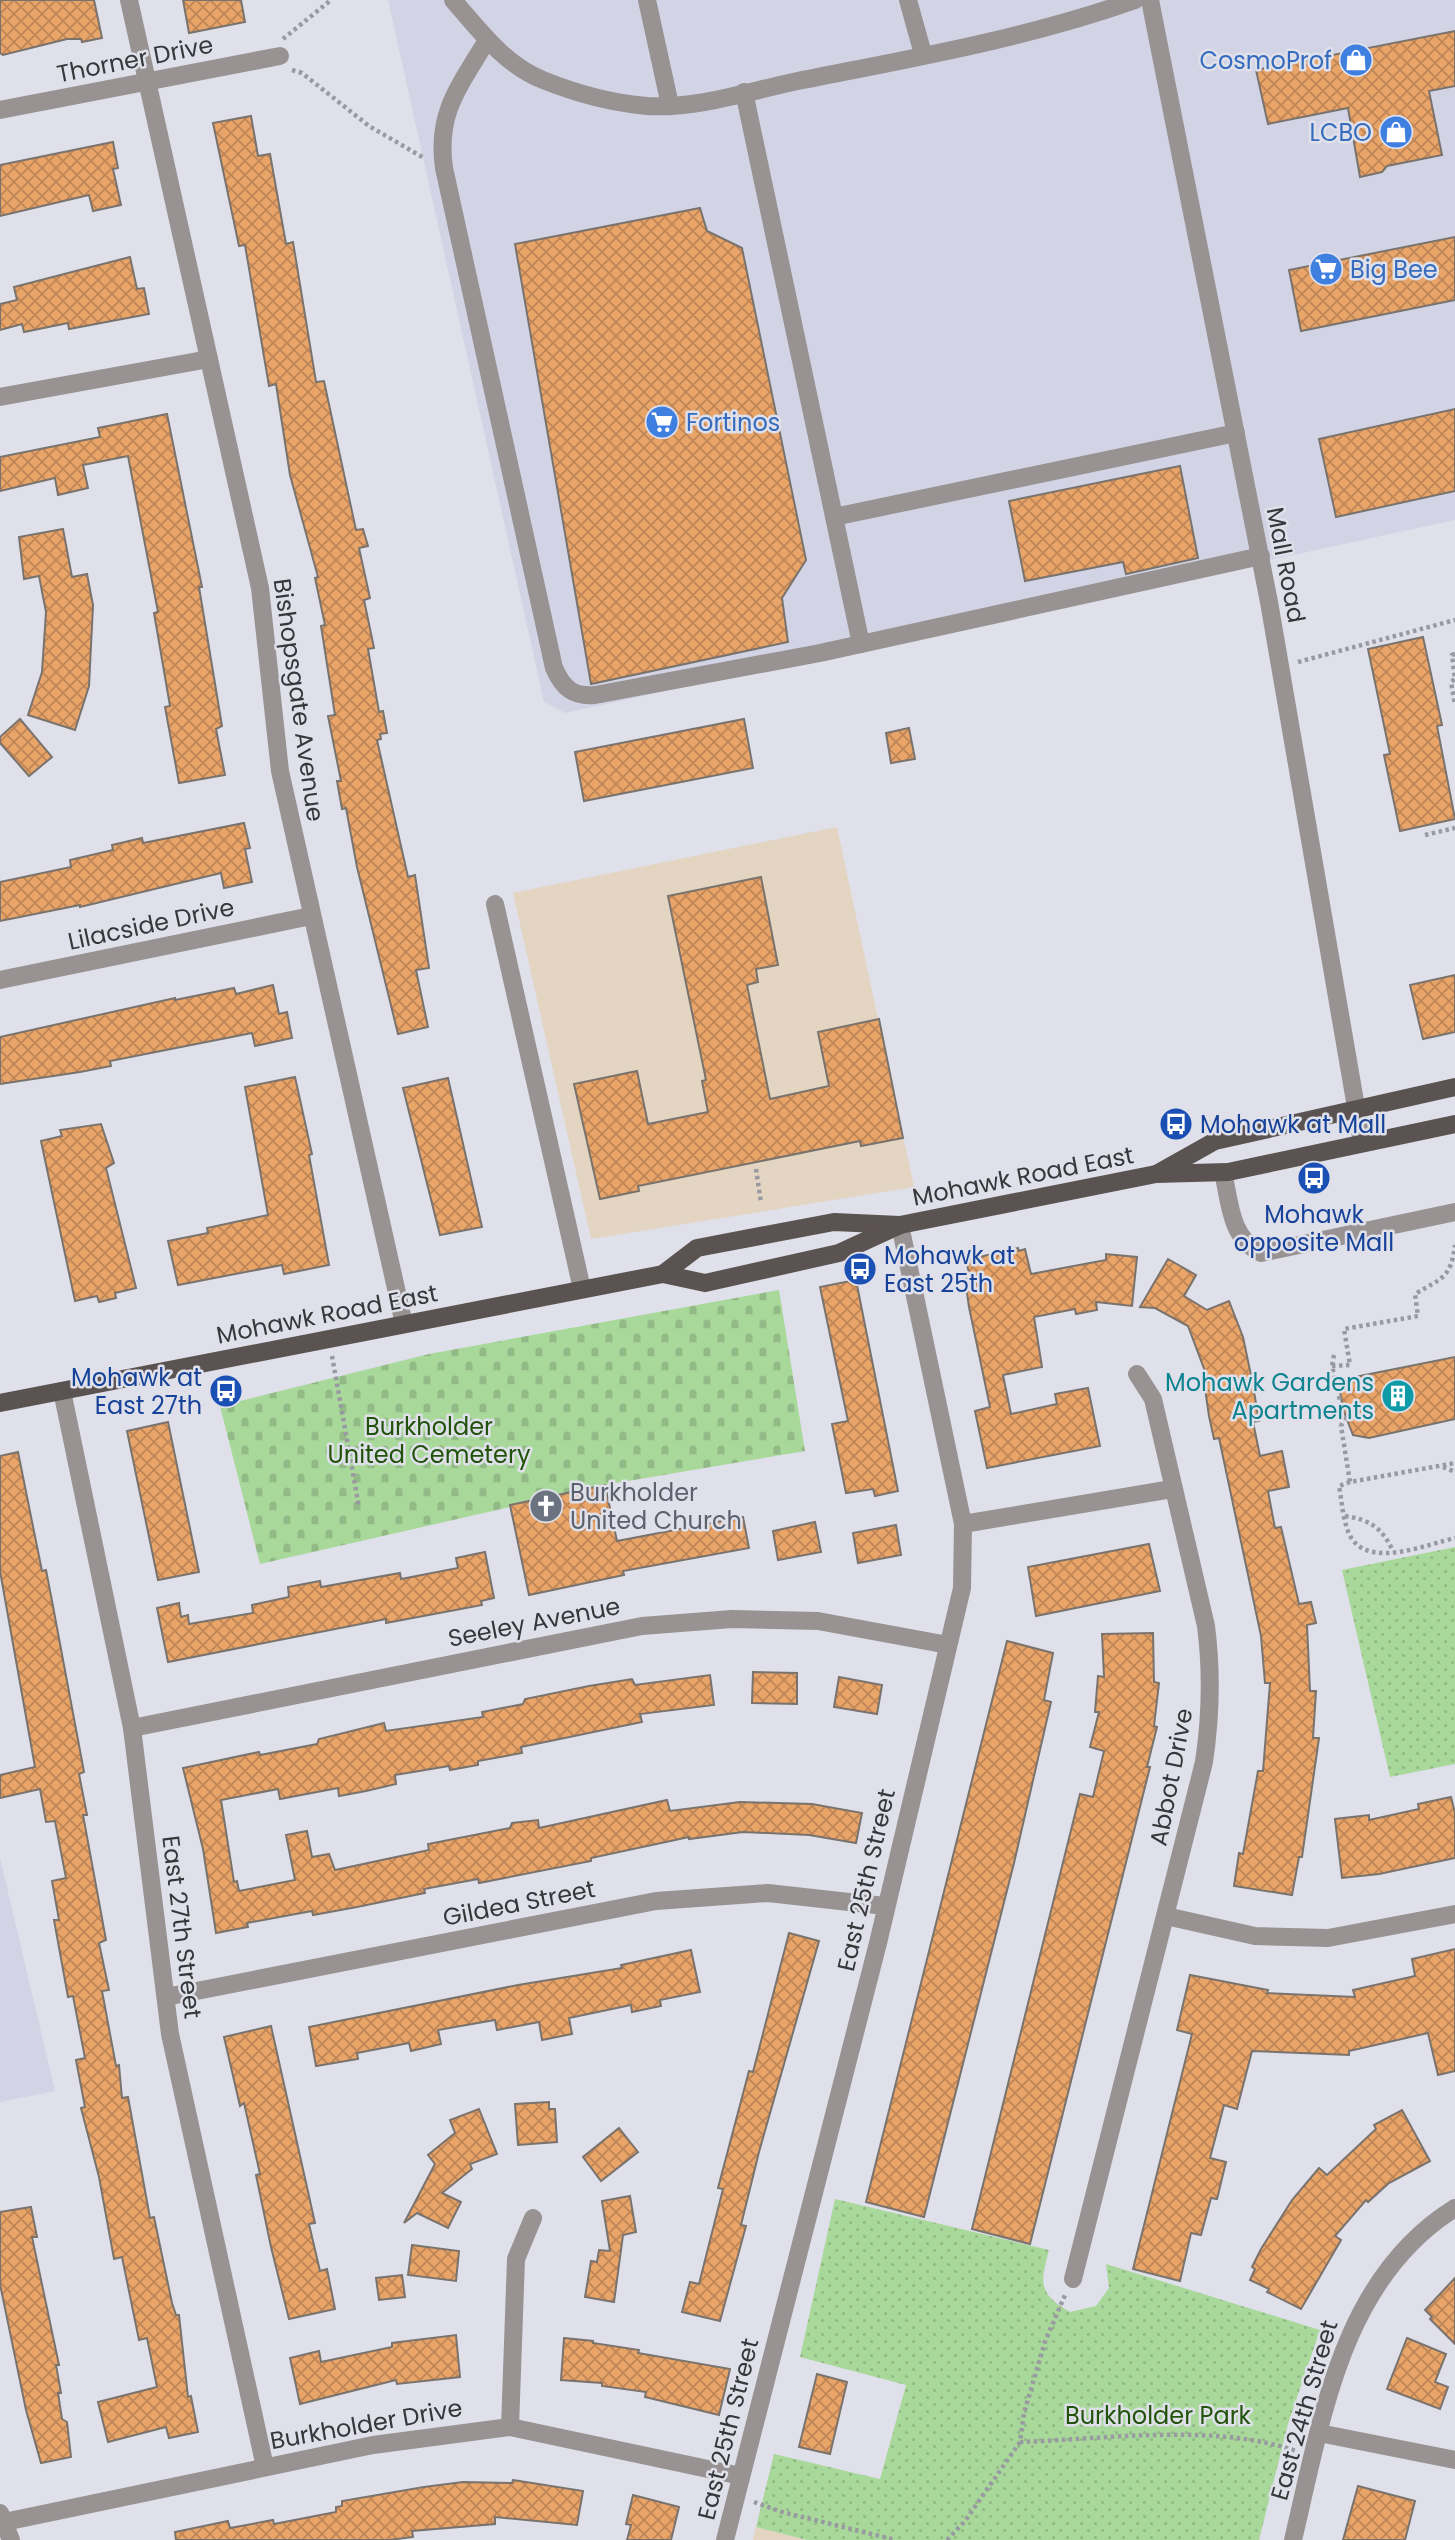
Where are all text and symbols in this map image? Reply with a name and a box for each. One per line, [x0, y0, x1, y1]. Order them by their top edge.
street label: Thorner Drive [54, 28, 216, 90]
shop icon: CosmoProf [1337, 41, 1375, 79]
place label: CosmoProf [1199, 44, 1332, 77]
shop icon: LCBO [1377, 113, 1415, 151]
place label: LCBO [1310, 116, 1372, 149]
supermarket icon: Big Bee [1307, 250, 1345, 288]
place label: Big Bee [1350, 253, 1438, 286]
supermarket icon: Fortinos [643, 403, 681, 441]
place label: Fortinos [686, 406, 780, 439]
street label: Mall Road [1259, 504, 1313, 626]
street label: Bishopsgate Avenue [266, 576, 332, 824]
street label: Lilacside Drive [65, 890, 237, 958]
bus stop icon: Mohawk at Mall [1157, 1105, 1195, 1143]
place label: Mohawk at Mall [1200, 1108, 1386, 1141]
street label: Mohawk Road East [910, 1138, 1136, 1214]
bus stop icon: Mohawk opposite Mall [1295, 1159, 1333, 1197]
place label: Mohawk opposite Mall [1234, 1198, 1394, 1259]
place label: Mohawk at East 25th [884, 1239, 1015, 1300]
bus stop icon: Mohawk at East 25th [841, 1250, 879, 1288]
street label: Mohawk Road East [214, 1276, 440, 1352]
place label: Mohawk at East 27th [71, 1361, 202, 1422]
place label: Mohawk Gardens Apartments [1165, 1366, 1374, 1427]
bus stop icon: Mohawk at East 27th [207, 1372, 245, 1410]
building icon: Mohawk Gardens Apartments [1379, 1377, 1417, 1415]
park label: Burkholder United Cemetery [328, 1410, 531, 1471]
place label: Burkholder United Church [570, 1476, 742, 1537]
church icon: Burkholder United Church [527, 1487, 565, 1525]
street label: Seeley Avenue [445, 1589, 623, 1655]
street label: Abbot Drive [1142, 1705, 1200, 1849]
street label: East 25th Street [829, 1786, 903, 1974]
street label: East 27th Street [154, 1834, 210, 2020]
street label: Gildea Street [440, 1872, 598, 1934]
street label: East 24th Street [1263, 2316, 1345, 2504]
street label: East 25th Street [690, 2335, 766, 2523]
street label: Burkholder Drive [267, 2391, 465, 2457]
park label: Burkholder Park [1065, 2399, 1252, 2432]

